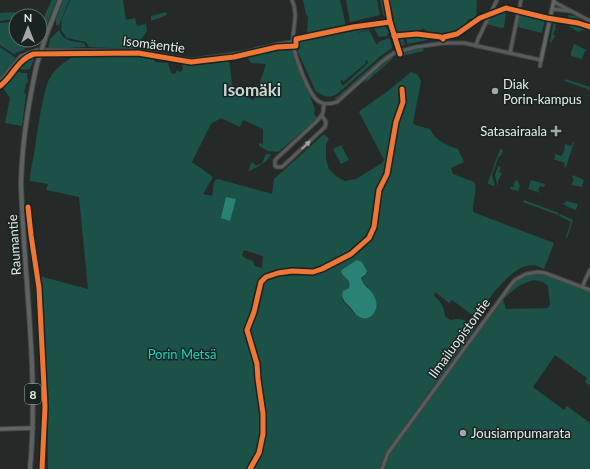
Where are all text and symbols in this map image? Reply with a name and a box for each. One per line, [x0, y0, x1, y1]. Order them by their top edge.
north arrow [8, 8, 48, 48]
text: N [24, 11, 32, 24]
street label: Isomäentie [122, 32, 186, 56]
place label: Diak Porin-kampus [503, 76, 582, 107]
district label: Isomäki [223, 79, 281, 100]
marker: Diak Porin-kampus [490, 86, 500, 96]
place label: Satasairaala [480, 123, 547, 139]
marker: Satasairaala [550, 125, 562, 137]
one-way arrow [301, 140, 311, 149]
street label: Raumantie [4, 214, 24, 276]
street label: Ilmailuopistontie [425, 295, 493, 381]
park label: Porin Metsä [148, 346, 216, 362]
road number: 8 [25, 384, 41, 404]
place label: Jousiampumarata [471, 425, 571, 441]
marker: Jousiampumarata [458, 428, 468, 438]

